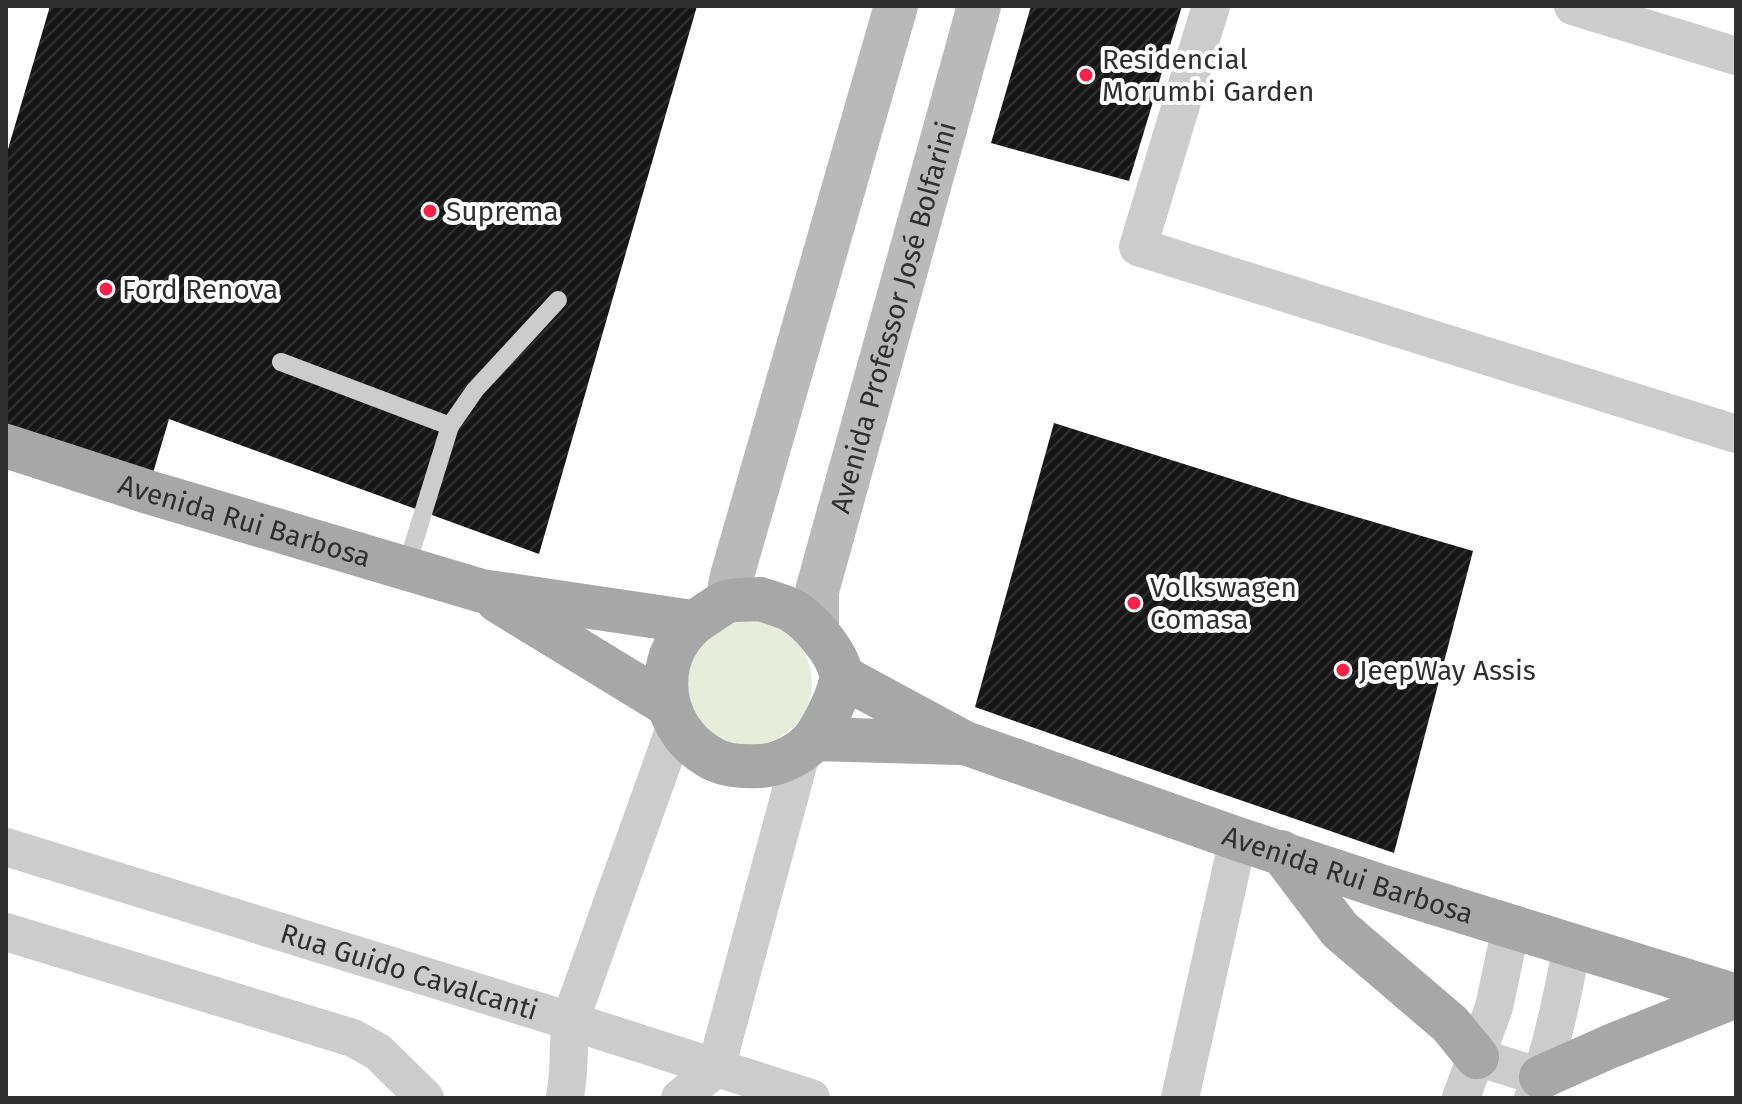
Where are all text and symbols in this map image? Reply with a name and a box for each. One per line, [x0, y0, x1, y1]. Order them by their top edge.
place label: Residencial Morumbi Garden [1102, 43, 1314, 108]
marker: Residencial Morumbi Garden [1077, 66, 1095, 84]
street label: Avenida Professor José Bolfarini [823, 118, 963, 517]
place label: Suprema [446, 195, 559, 228]
marker: Suprema [421, 202, 439, 220]
place label: Ford Renova [122, 273, 278, 306]
marker: Ford Renova [97, 280, 115, 298]
street label: Avenida Rui Barbosa [114, 468, 374, 574]
place label: Volkswagen Comasa [1150, 571, 1297, 636]
marker: Volkswagen Comasa [1125, 594, 1143, 612]
place label: JeepWay Assis [1359, 654, 1536, 687]
marker: JeepWay Assis [1334, 661, 1352, 679]
street label: Avenida Rui Barbosa [1218, 819, 1477, 931]
street label: Rua Guido Cavalcanti [276, 917, 542, 1027]

